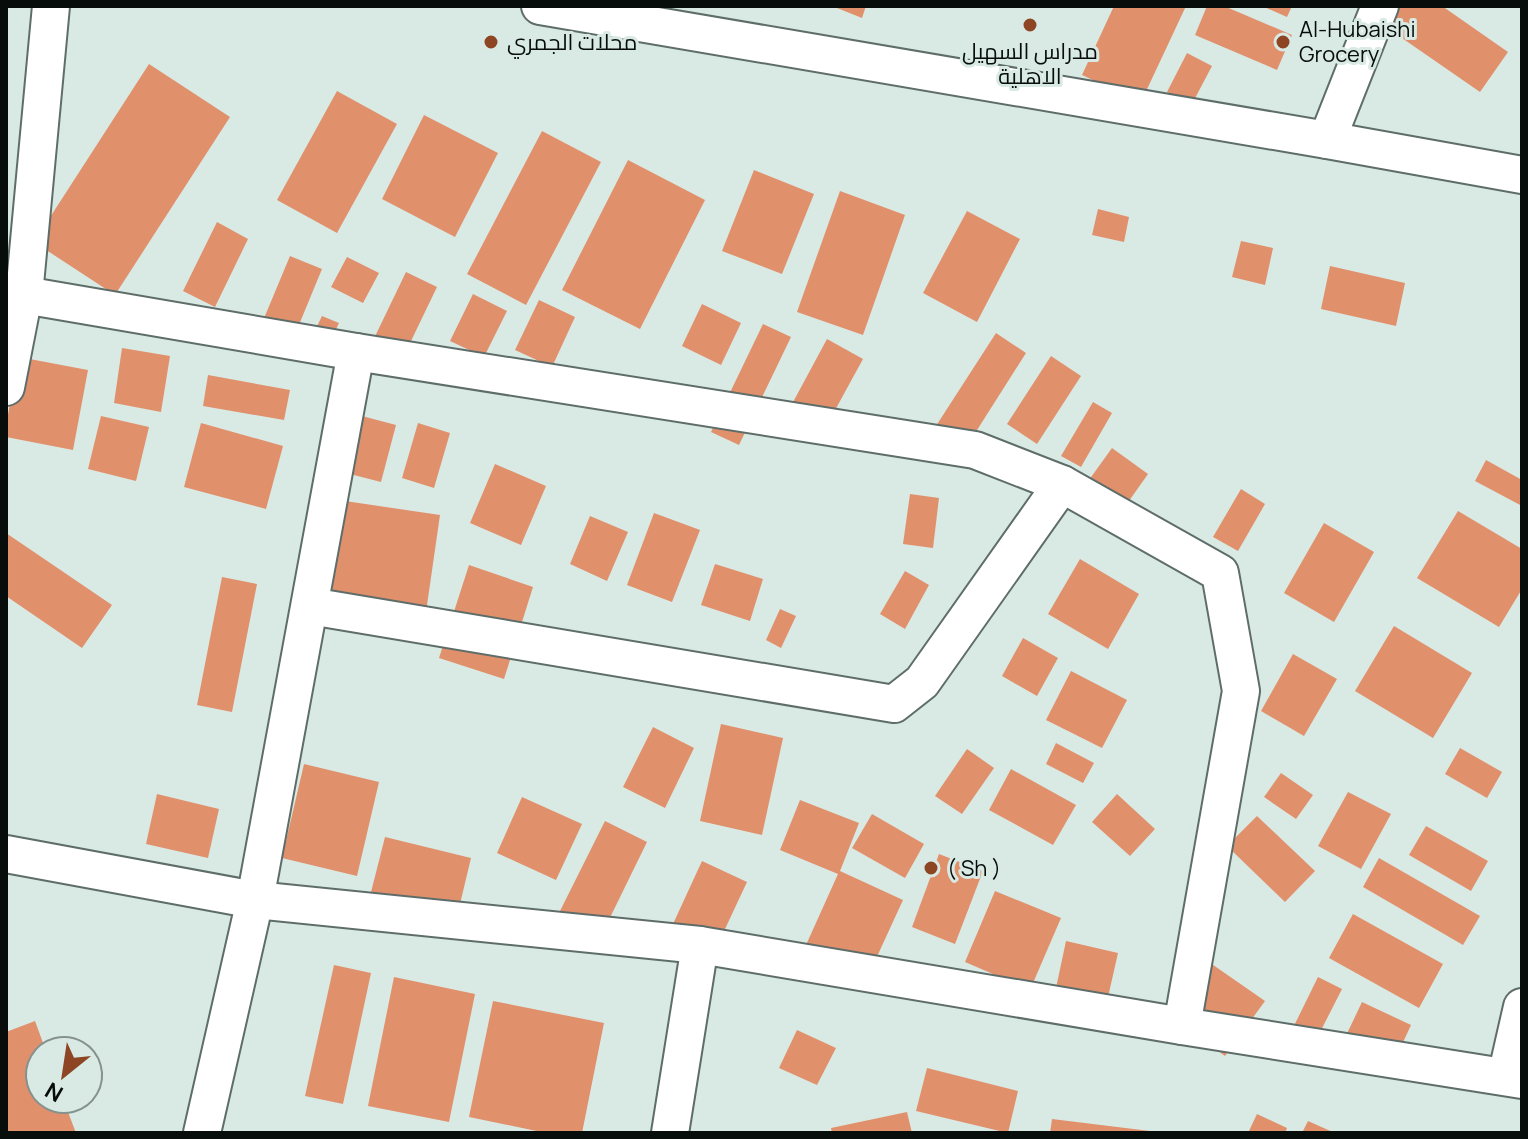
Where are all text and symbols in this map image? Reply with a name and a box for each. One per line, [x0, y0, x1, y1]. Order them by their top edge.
place label: Al-Hubaishi Grocery [1299, 14, 1416, 69]
marker: مدراس السهيل الاهلية [1021, 16, 1039, 34]
place label: محلات الجمري [507, 27, 637, 59]
marker: محلات الجمري [482, 33, 500, 51]
marker: Al-Hubaishi Grocery [1274, 33, 1292, 51]
place label: مدراس السهيل الاهلية [962, 36, 1098, 91]
place label: ( Sh ) [947, 853, 1001, 883]
marker: ( Sh ) [922, 859, 940, 877]
north arrow [24, 1035, 104, 1115]
text: N [40, 1075, 68, 1109]

